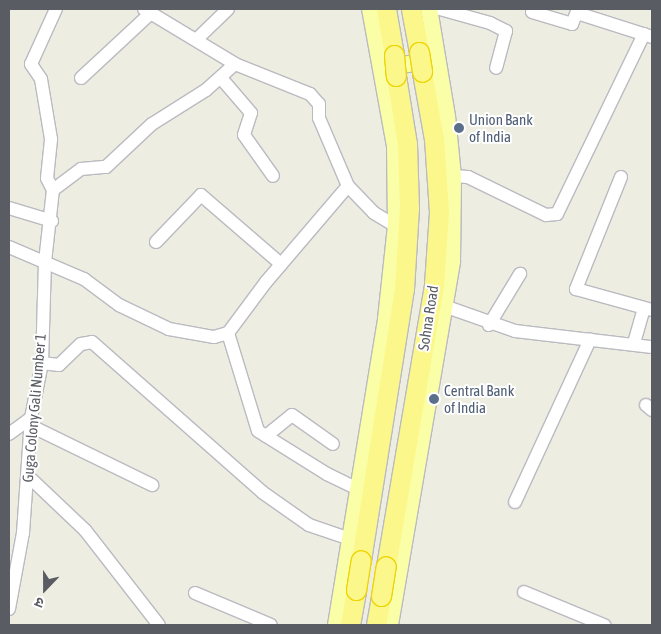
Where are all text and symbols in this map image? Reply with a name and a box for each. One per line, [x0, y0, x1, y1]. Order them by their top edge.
place label: Union Bank of India [469, 110, 533, 145]
marker: Union Bank of India [453, 122, 465, 134]
street label: Sohna Road [414, 284, 442, 352]
street label: Guga Colony Gali Number 1 [19, 333, 49, 483]
place label: Central Bank of India [444, 381, 514, 416]
marker: Central Bank of India [428, 393, 440, 405]
north arrow [20, 564, 70, 614]
text: उ [33, 594, 46, 612]

